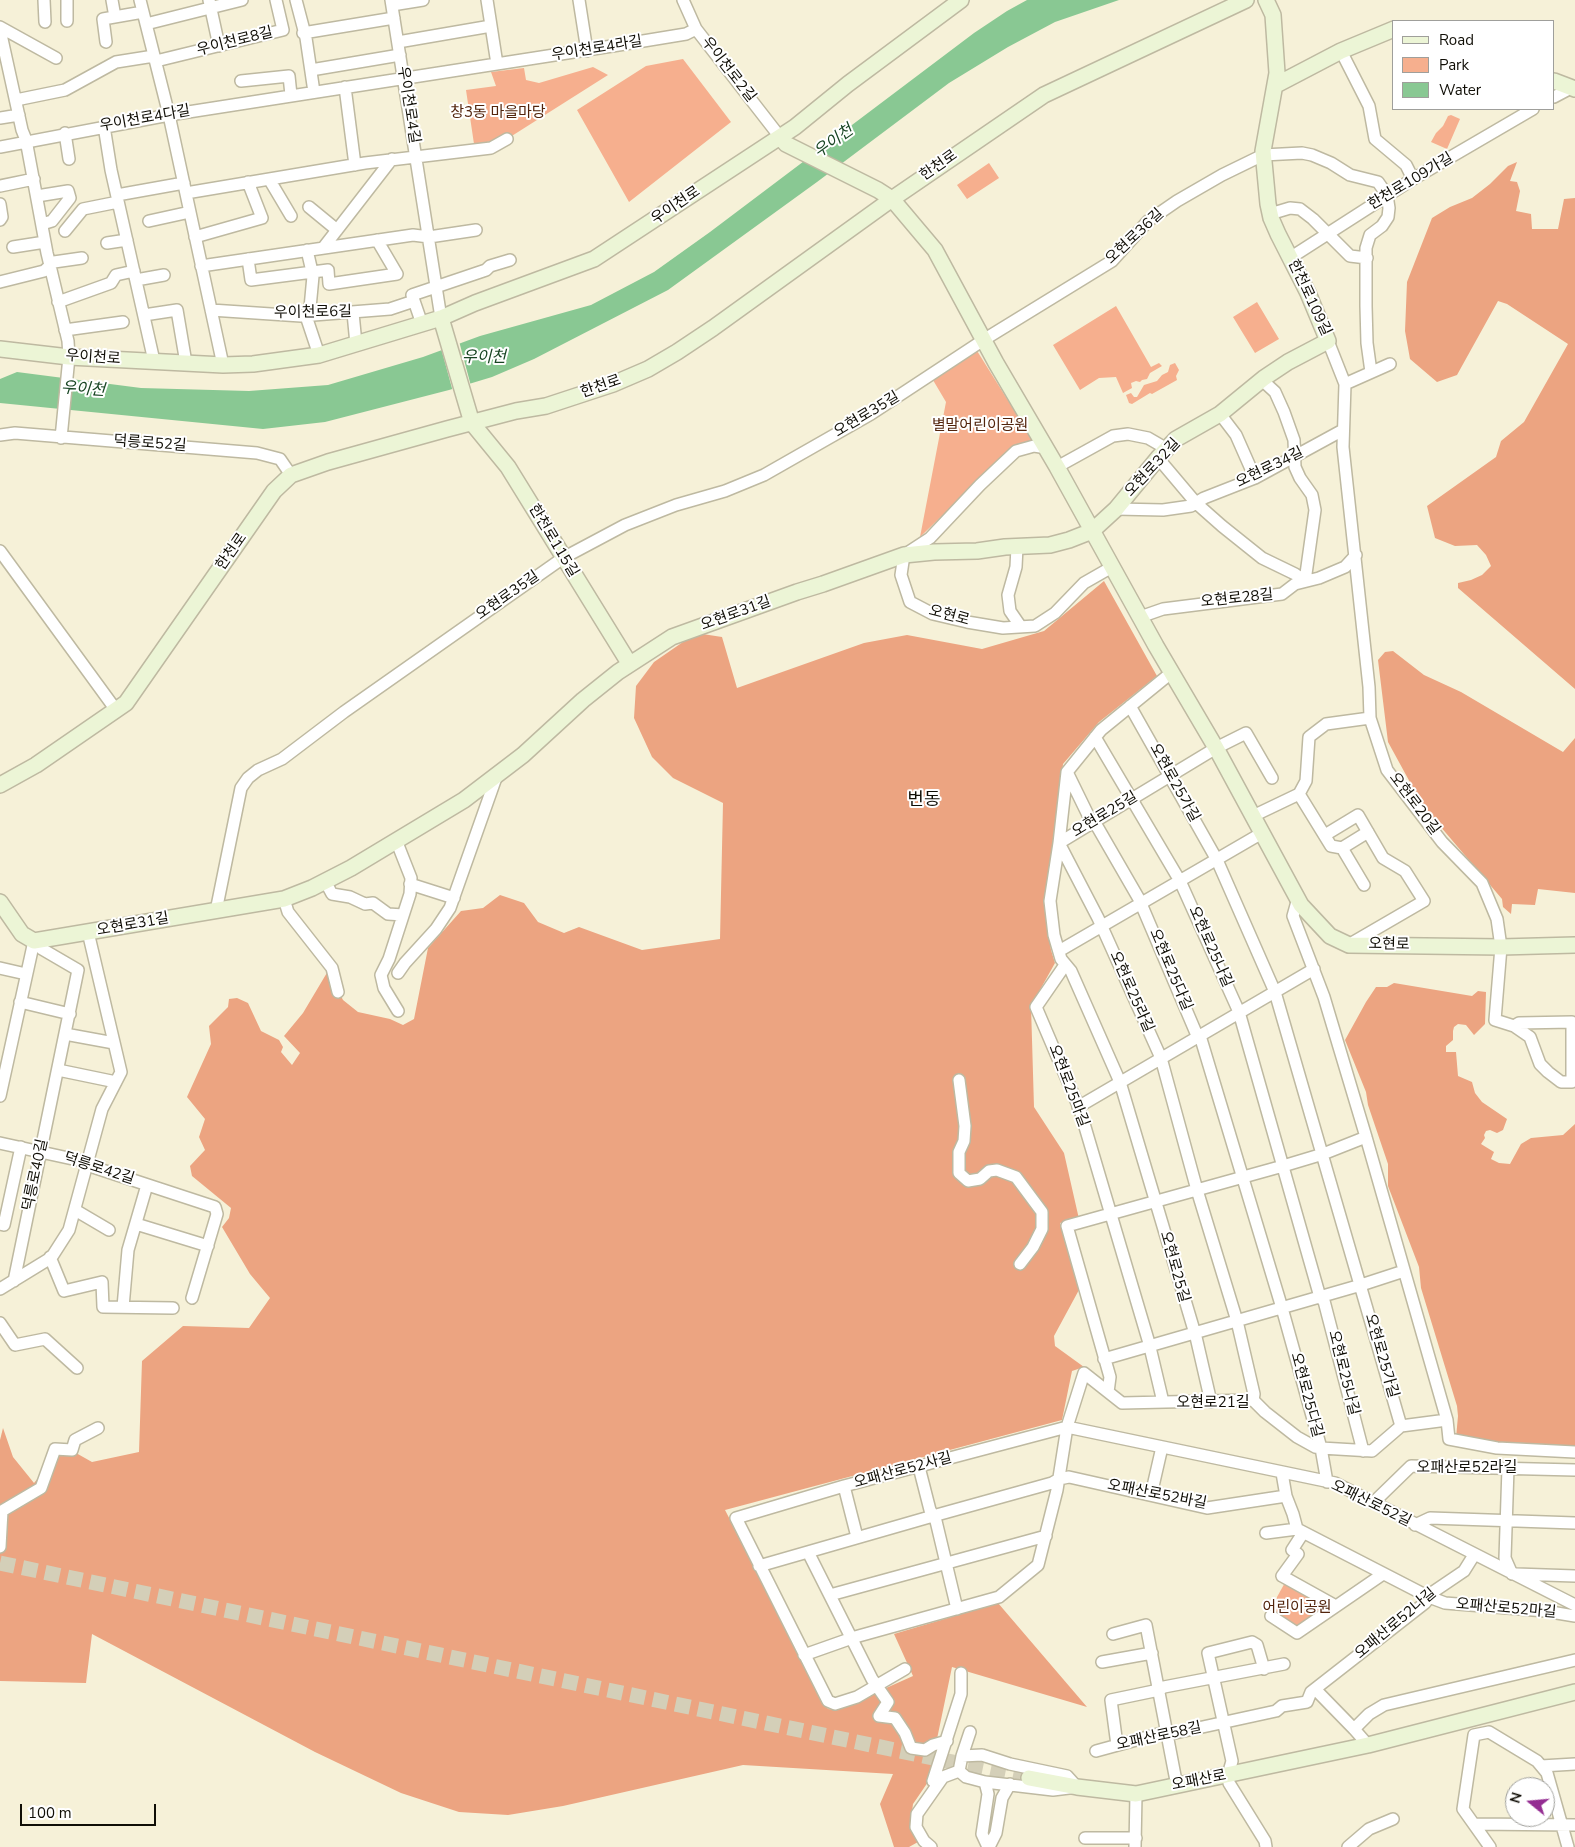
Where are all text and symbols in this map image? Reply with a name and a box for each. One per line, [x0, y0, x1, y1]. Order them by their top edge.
legend [1392, 20, 1555, 110]
street label: 우이천로8길 [195, 24, 275, 60]
text: Road [1439, 30, 1474, 50]
street label: 우이천로4라길 [550, 33, 644, 65]
street label: 우이천로2길 [697, 34, 759, 106]
text: Park [1439, 55, 1469, 75]
street label: 우이천로4길 [393, 65, 423, 145]
text: Water [1439, 80, 1481, 100]
street label: 우이천로4다길 [98, 102, 192, 136]
park label: 창3동 마을마당 [450, 104, 546, 122]
water label: 우이천 [810, 121, 858, 163]
street label: 한천로 [917, 147, 961, 185]
street label: 한천로109가길 [1365, 150, 1457, 214]
street label: 우이천로 [648, 183, 704, 229]
street label: 오현로36길 [1102, 205, 1168, 269]
street label: 한천로109길 [1283, 257, 1335, 339]
street label: 우이천로6길 [274, 303, 352, 323]
street label: 우이천로 [65, 347, 121, 369]
water label: 우이천 [462, 348, 506, 368]
street label: 한천로 [578, 372, 624, 402]
water label: 우이천 [60, 379, 106, 401]
street label: 오현로35길 [831, 388, 903, 442]
park label: 별말어린이공원 [932, 417, 1028, 435]
street label: 덕릉로52길 [113, 432, 187, 456]
street label: 오현로32길 [1121, 435, 1185, 501]
street label: 오현로34길 [1233, 444, 1307, 492]
street label: 한천로115길 [524, 501, 582, 581]
street label: 한천로 [213, 530, 251, 574]
street label: 오현로35길 [473, 568, 543, 624]
street label: 오현로28길 [1200, 586, 1274, 612]
street label: 오현로31길 [699, 593, 773, 635]
street label: 오현로 [927, 602, 971, 630]
street label: 오현로25가길 [1145, 741, 1203, 825]
street label: 오현로20길 [1385, 769, 1443, 839]
street label: 오현로25길 [1069, 788, 1141, 842]
district label: 번동 [907, 790, 941, 812]
street label: 오현로25나길 [1184, 904, 1236, 990]
street label: 오현로31길 [95, 910, 171, 940]
street label: 오현로25다길 [1145, 926, 1195, 1014]
street label: 오현로 [1368, 936, 1410, 954]
street label: 오현로25라길 [1105, 949, 1157, 1035]
street label: 오현로25마길 [1044, 1042, 1092, 1130]
street label: 덕릉로40길 [20, 1137, 52, 1213]
street label: 덕릉로42길 [61, 1149, 137, 1189]
street label: 오현로25길 [1155, 1229, 1193, 1305]
street label: 오현로25가길 [1360, 1312, 1402, 1400]
street label: 오현로25나길 [1324, 1329, 1362, 1417]
street label: 오현로25다길 [1286, 1351, 1326, 1439]
street label: 오현로21길 [1176, 1394, 1250, 1412]
street label: 오패산로52사길 [852, 1449, 954, 1493]
street label: 오패산로52라길 [1417, 1459, 1517, 1477]
street label: 오패산로52바길 [1106, 1477, 1208, 1513]
street label: 오패산로52길 [1328, 1477, 1414, 1531]
street label: 오패산로52나길 [1352, 1585, 1440, 1663]
street label: 오패산로52마길 [1455, 1596, 1557, 1622]
park label: 어린이공원 [1263, 1599, 1331, 1617]
street label: 오패산로58길 [1115, 1719, 1203, 1755]
street label: 오패산로 [1170, 1767, 1228, 1795]
north arrow [1505, 1777, 1555, 1827]
text: N [1506, 1790, 1527, 1806]
scale bar [22, 1794, 159, 1826]
text: 100 m [28, 1803, 72, 1823]

